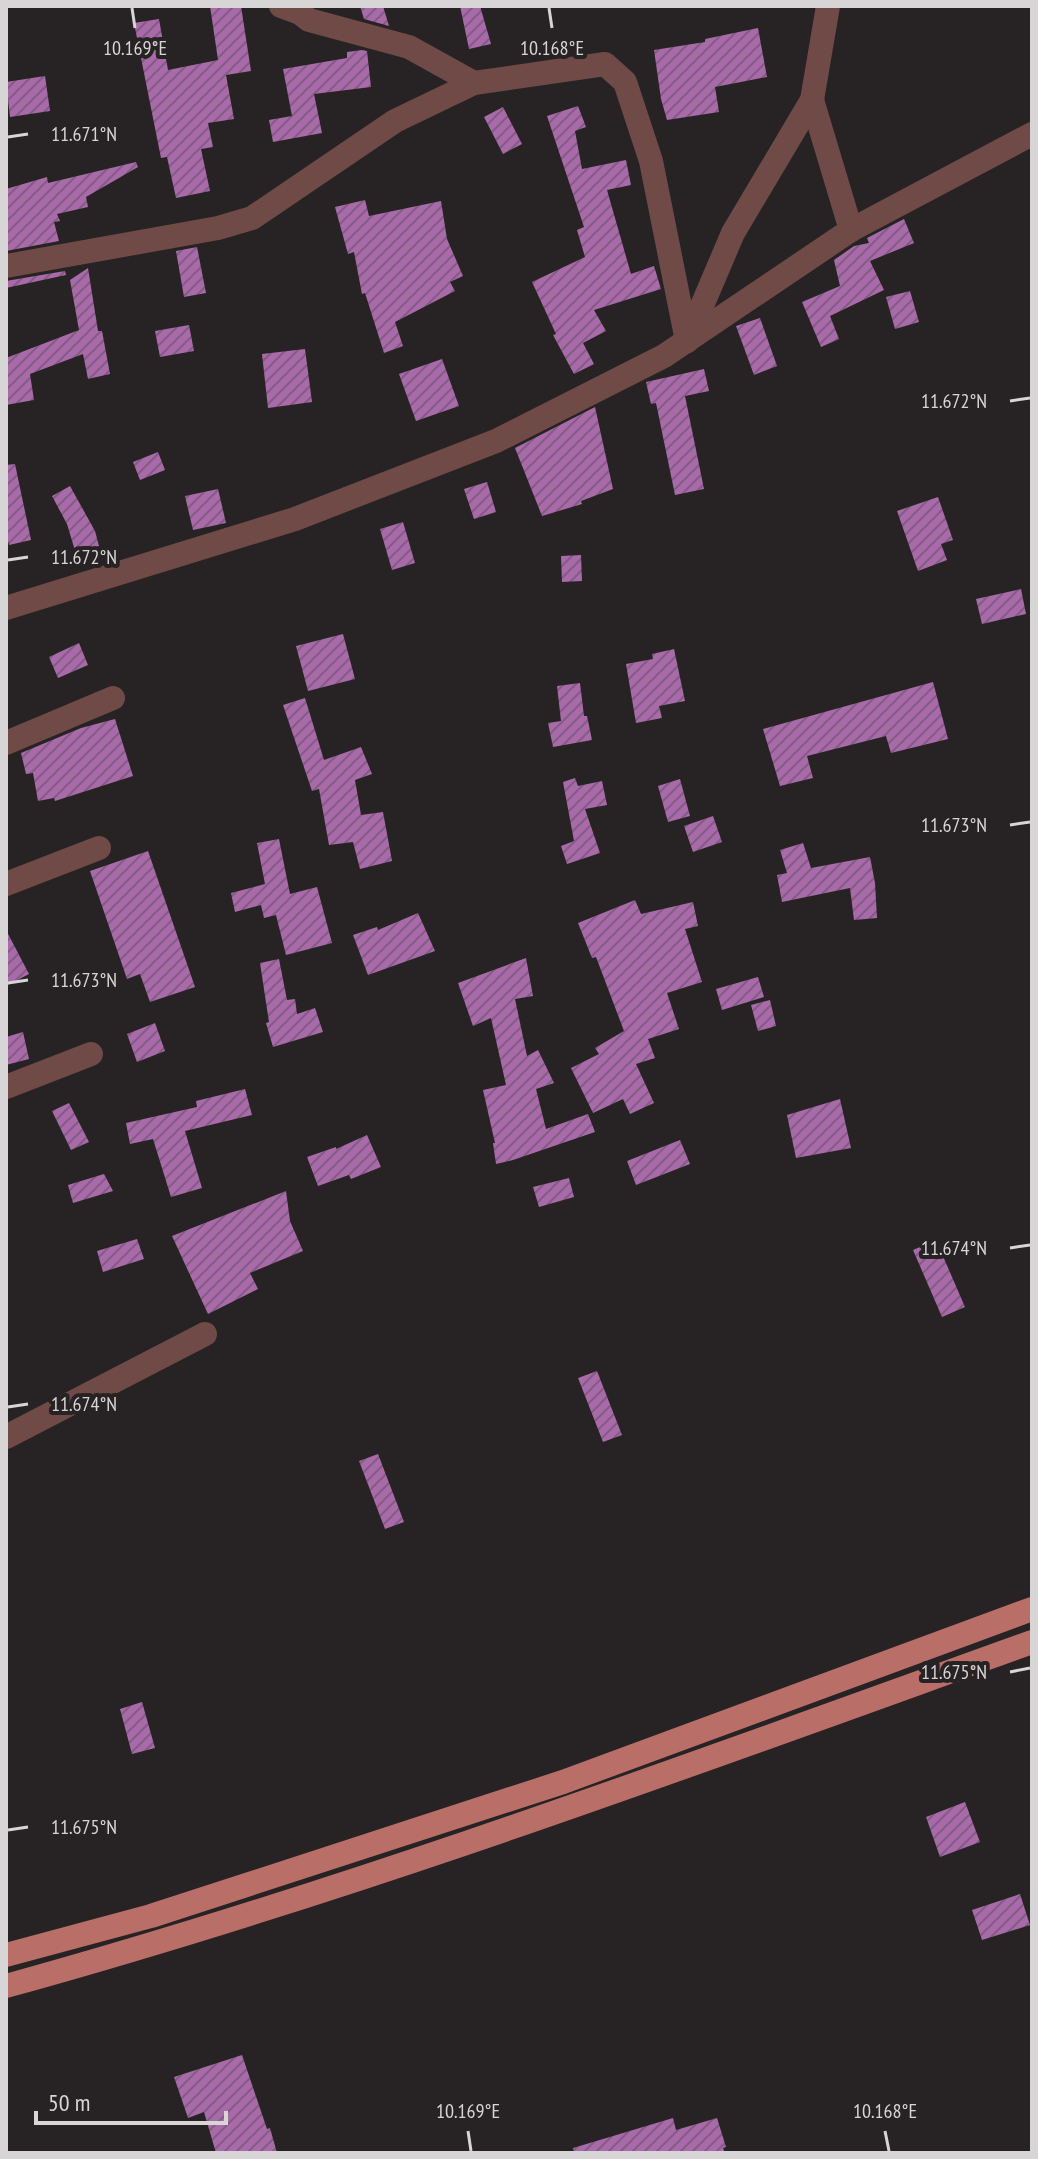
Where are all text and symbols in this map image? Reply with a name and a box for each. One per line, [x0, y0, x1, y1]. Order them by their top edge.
text: 10.169°E [103, 35, 167, 61]
text: 10.168°E [520, 35, 584, 61]
text: 11.671°N [51, 121, 117, 147]
text: 11.672°N [921, 388, 987, 414]
text: 11.672°N [51, 544, 117, 570]
text: 11.673°N [921, 812, 987, 838]
text: 11.673°N [51, 967, 117, 993]
text: 11.674°N [921, 1235, 987, 1261]
text: 11.674°N [51, 1391, 117, 1417]
text: 11.675°N [921, 1659, 987, 1685]
text: 11.675°N [51, 1814, 117, 1840]
scale bar [36, 2075, 226, 2125]
text: 50 m [48, 2087, 90, 2118]
text: 10.169°E [436, 2098, 500, 2124]
text: 10.168°E [853, 2098, 917, 2124]

